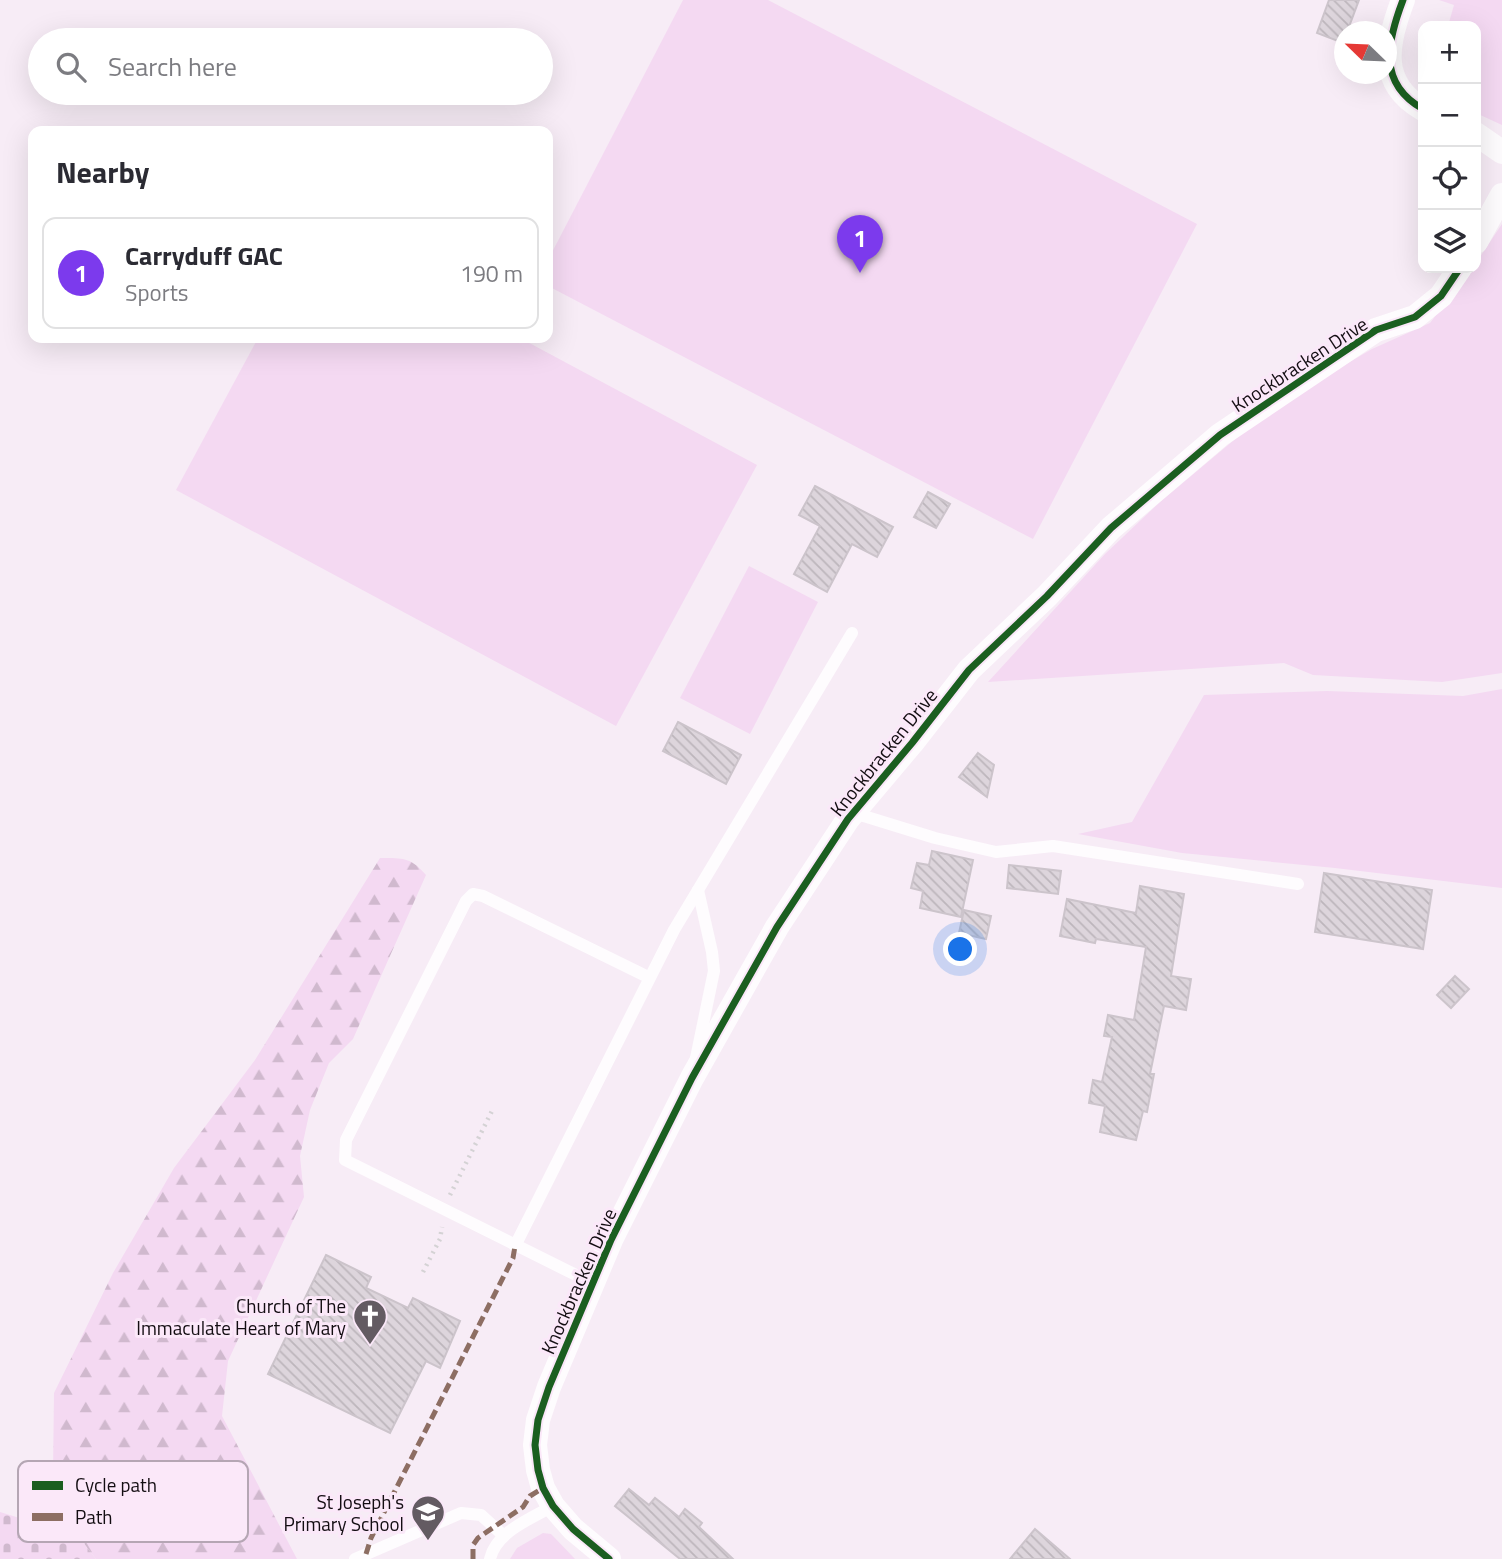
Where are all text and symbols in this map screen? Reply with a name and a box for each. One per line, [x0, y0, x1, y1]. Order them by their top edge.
north arrow [1334, 21, 1397, 84]
map controls [1418, 21, 1481, 273]
button: + [1418, 21, 1481, 84]
search box [28, 28, 553, 105]
text: Search here [108, 47, 237, 86]
icon: search [52, 48, 90, 86]
button: − [1418, 84, 1481, 147]
button: locate [1418, 147, 1481, 210]
text: Nearby [56, 149, 149, 195]
button: layers [1418, 210, 1481, 273]
pin: 1 [837, 215, 883, 273]
text: Carryduff GAC [125, 236, 283, 275]
text: 1 [75, 256, 87, 291]
text: 190 m [460, 256, 523, 291]
text: Sports [125, 275, 188, 310]
street label: Knockbracken Drive [1225, 309, 1373, 419]
street label: Knockbracken Drive [822, 682, 944, 822]
your location [943, 932, 977, 966]
street label: Knockbracken Drive [533, 1203, 623, 1359]
place label: Church of The Immaculate Heart of Mary [136, 1291, 346, 1342]
church icon: Church of The Immaculate Heart of Mary [351, 1297, 389, 1346]
legend [18, 1461, 248, 1542]
text: Cycle path [75, 1470, 157, 1499]
place label: St Joseph's Primary School [283, 1487, 404, 1538]
school or university icon: St Joseph's Primary School [409, 1493, 447, 1542]
text: Path [75, 1502, 113, 1531]

